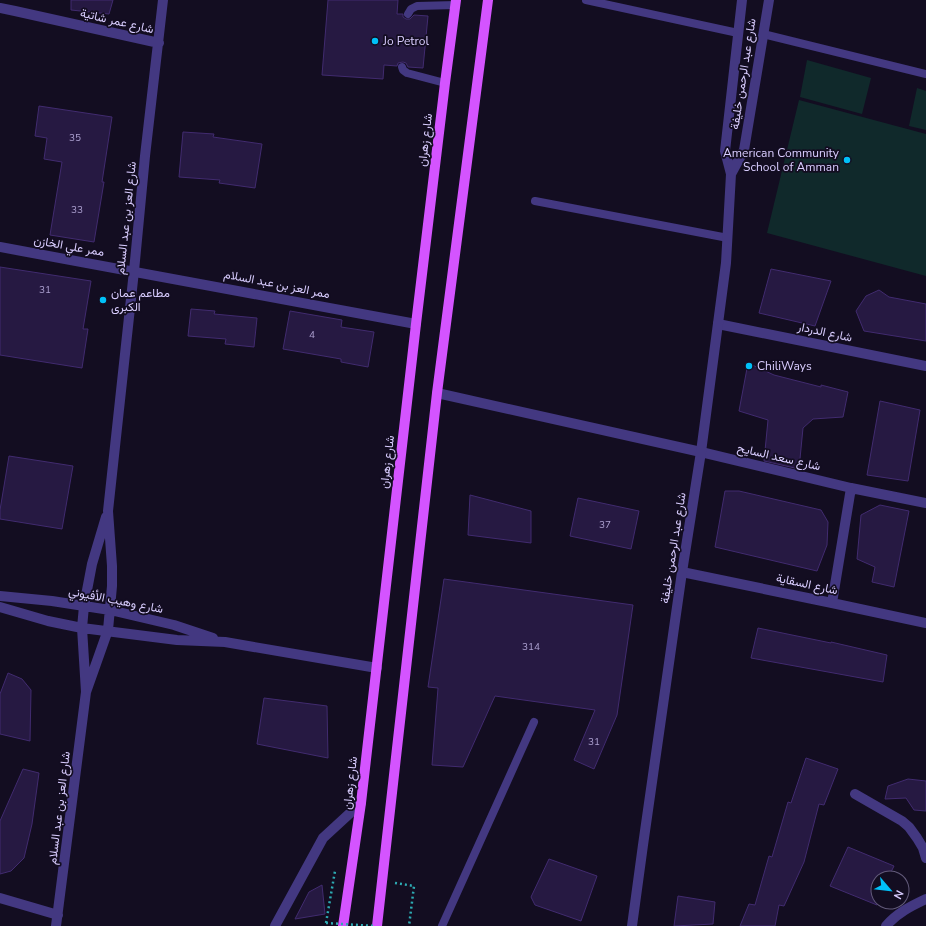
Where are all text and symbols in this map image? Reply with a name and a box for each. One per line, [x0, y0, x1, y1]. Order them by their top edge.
street label: شارع عمر شاتية [78, 5, 155, 38]
street label: شارع عبد الرحمن خليفة [726, 17, 761, 131]
place label: Jo Petrol [382, 33, 429, 49]
marker: Jo Petrol [370, 36, 380, 46]
street label: شارع زهران [414, 112, 437, 168]
house number: 35 [69, 131, 81, 145]
place label: American Community School of Amman [723, 145, 840, 175]
marker: American Community School of Amman [842, 155, 852, 165]
street label: شارع العز بن عبد السلام [112, 160, 141, 276]
house number: 33 [71, 203, 83, 217]
street label: ممر علي الخازن [32, 232, 106, 262]
street label: ممر العز بن عبد السلام [223, 266, 331, 302]
house number: 31 [39, 283, 51, 297]
place label: مطاعم عمان الكبرى [111, 285, 170, 315]
marker: مطاعم عمان الكبرى [98, 295, 108, 305]
street label: شارع الدردار [795, 318, 854, 347]
house number: 4 [309, 328, 315, 342]
place label: ChiliWays [757, 358, 812, 374]
marker: ChiliWays [744, 361, 754, 371]
street label: شارع زهران [376, 434, 399, 490]
street label: شارع سعد السايح [735, 440, 822, 475]
street label: شارع عبد الرحمن خليفة [656, 491, 691, 605]
house number: 37 [599, 518, 611, 532]
street label: شارع السقاية [774, 570, 839, 599]
street label: شارع وهيب الأفيوني [67, 583, 165, 619]
house number: 314 [522, 640, 540, 654]
house number: 31 [588, 735, 600, 749]
street label: شارع العز بن عبد السلام [44, 750, 75, 866]
street label: شارع زهران [339, 755, 362, 811]
north arrow [870, 870, 910, 910]
text: N [890, 887, 907, 902]

